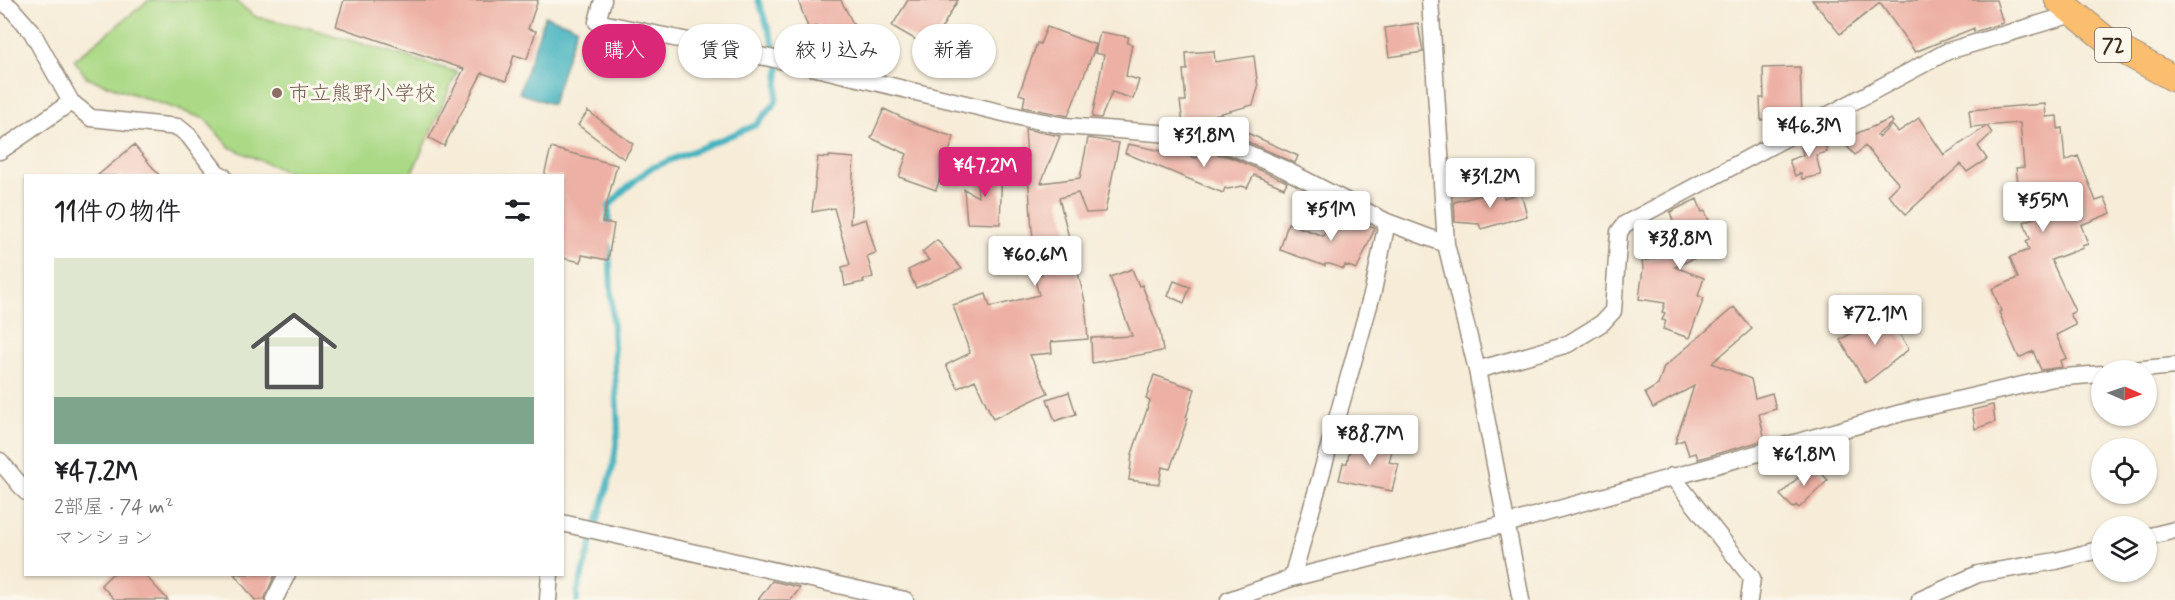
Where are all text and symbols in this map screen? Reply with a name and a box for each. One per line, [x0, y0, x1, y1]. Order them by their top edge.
chip: 購入 [582, 24, 666, 78]
chip: 賃貸 [678, 24, 762, 78]
chip: 絞り込み [774, 24, 900, 78]
chip: 新着 [912, 24, 996, 78]
road number: 72 [2095, 28, 2131, 62]
place label: 市立熊野小学校 [289, 80, 436, 108]
marker: 市立熊野小学校 [270, 86, 284, 100]
pin: ¥46.3M [1760, 107, 1858, 158]
text: ¥46.3M [1777, 113, 1841, 140]
pin: ¥31.8M [1155, 117, 1253, 168]
text: ¥31.8M [1173, 123, 1235, 150]
pin: ¥47.2M [936, 147, 1034, 198]
text: ¥47.2M [953, 153, 1017, 180]
pin: ¥31.2M [1441, 158, 1539, 209]
text: ¥31.2M [1460, 164, 1520, 191]
pin: ¥55M [2007, 182, 2079, 233]
text: ¥55M [2017, 188, 2069, 215]
pin: ¥51M [1295, 191, 1367, 242]
icon: filters [501, 194, 534, 227]
text: 11件の物件 [54, 196, 181, 230]
text: ¥51M [1306, 197, 1356, 224]
pin: ¥38.8M [1631, 220, 1729, 271]
text: ¥38.8M [1648, 226, 1712, 253]
pin: ¥60.6M [986, 236, 1084, 287]
text: ¥60.6M [1002, 242, 1068, 269]
pin: ¥72.1M [1826, 295, 1924, 346]
icon: home [240, 297, 348, 405]
text: ¥72.1M [1843, 301, 1907, 328]
north arrow [2091, 360, 2157, 426]
map controls [2091, 360, 2157, 582]
pin: ¥88.7M [1321, 415, 1419, 466]
text: ¥88.7M [1336, 421, 1404, 448]
pin: ¥61.8M [1755, 436, 1853, 487]
button: locate [2091, 438, 2157, 504]
text: ¥61.8M [1772, 442, 1836, 469]
text: ¥47.2M [54, 456, 138, 490]
text: 2部屋 · 74 m² [54, 494, 174, 521]
button: layers [2091, 516, 2157, 582]
text: マンション [54, 525, 153, 552]

